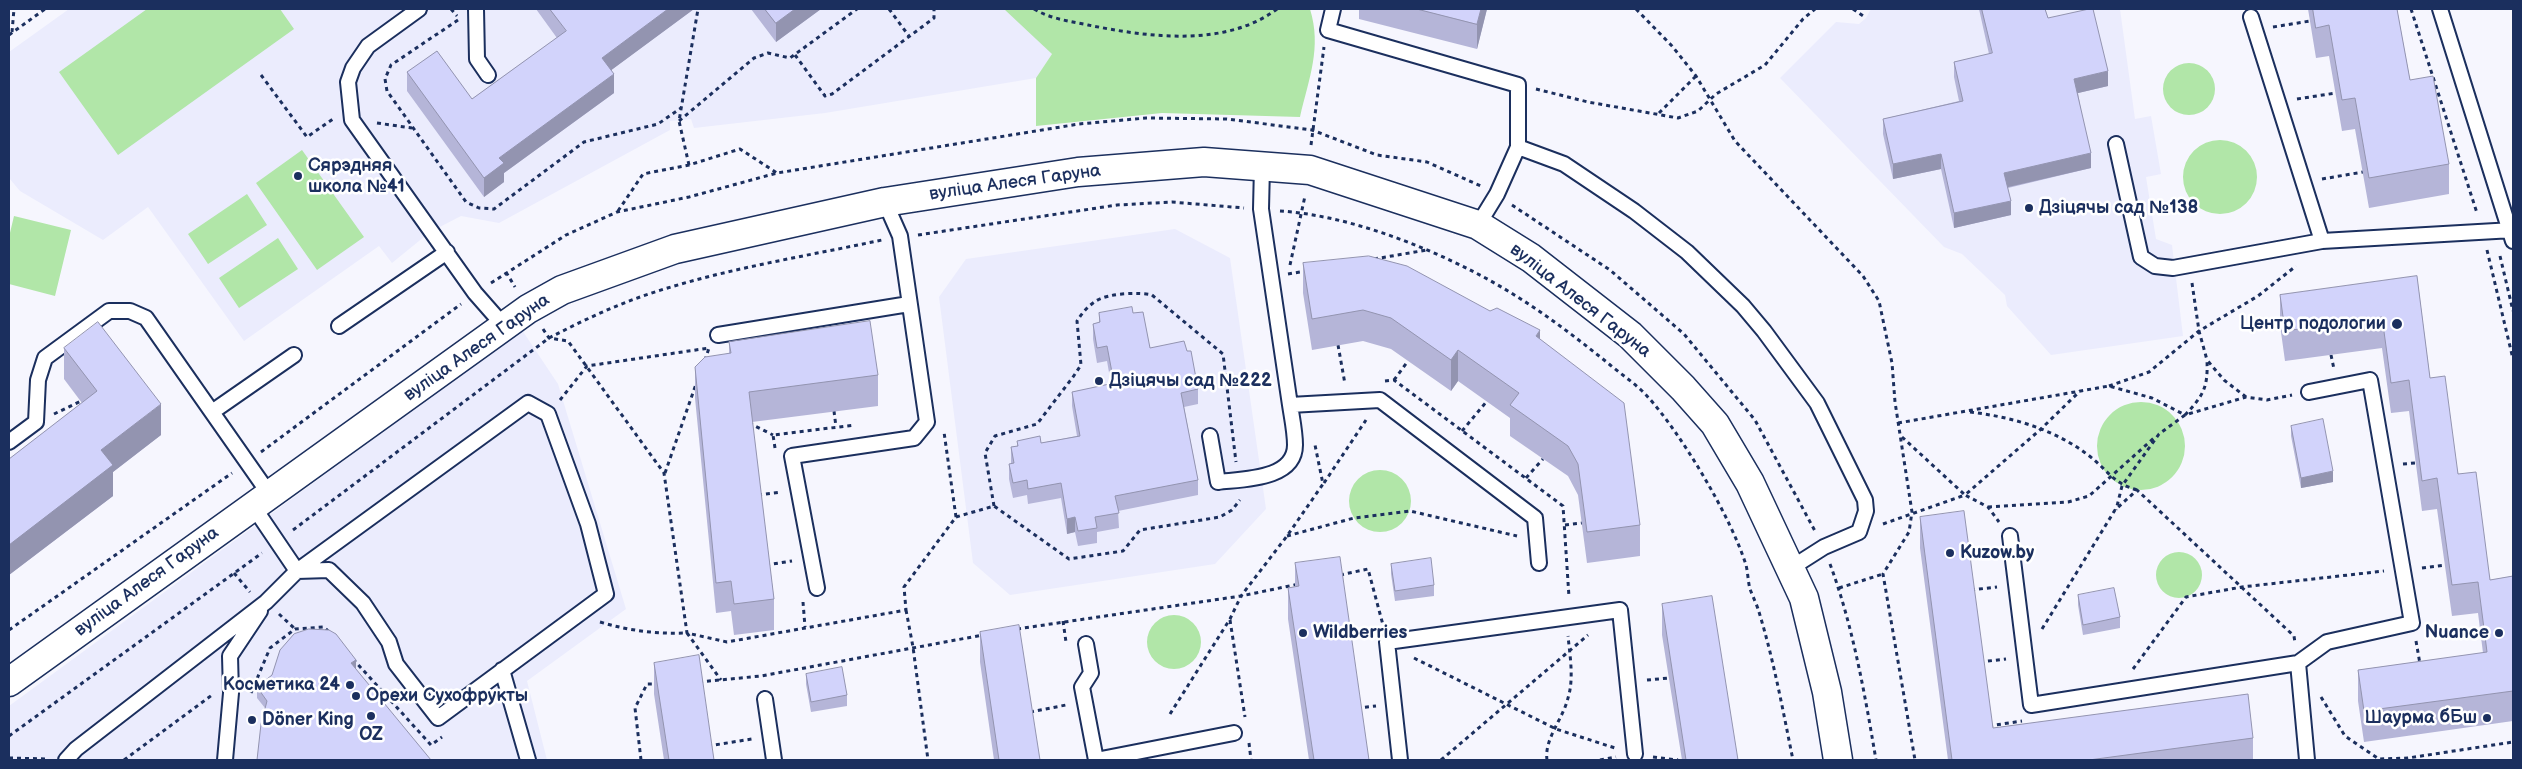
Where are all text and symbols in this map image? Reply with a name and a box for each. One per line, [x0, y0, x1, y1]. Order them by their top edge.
place label: Сярэдняя школа №41 [308, 155, 405, 198]
street label: вуліца Алеся Гаруна [928, 160, 1102, 206]
marker: Сярэдняя школа №41 [292, 170, 304, 182]
place label: Дзіцячы сад №138 [2039, 197, 2198, 219]
marker: Дзіцячы сад №138 [2023, 202, 2035, 214]
street label: вуліца Алеся Гаруна [1505, 239, 1655, 363]
street label: вуліца Алеся Гаруна [400, 289, 554, 407]
place label: Центр подологии [2240, 313, 2386, 335]
marker: Центр подологии [2390, 317, 2404, 331]
place label: Дзіцячы сад №222 [1109, 370, 1272, 392]
marker: Дзіцячы сад №222 [1093, 375, 1105, 387]
street label: вуліца Алеся Гаруна [71, 522, 223, 642]
place label: Kuzow.by [1960, 542, 2034, 564]
marker: Kuzow.by [1944, 547, 1956, 559]
place label: Wildberries [1313, 622, 1407, 644]
place label: Nuance [2425, 622, 2489, 644]
marker: Wildberries [1297, 627, 1309, 639]
marker: Nuance [2493, 627, 2505, 639]
place label: Косметика 24 [223, 674, 340, 696]
marker: Косметика 24 [344, 679, 356, 691]
place label: Орехи Сухофрукты [366, 685, 528, 707]
marker: Орехи Сухофрукты [350, 690, 362, 702]
place label: Шаурма бБш [2365, 707, 2477, 729]
place label: Döner King [262, 709, 354, 731]
marker: OZ [365, 710, 377, 722]
marker: Шаурма бБш [2481, 712, 2493, 724]
marker: Döner King [246, 714, 258, 726]
place label: OZ [359, 724, 383, 746]

